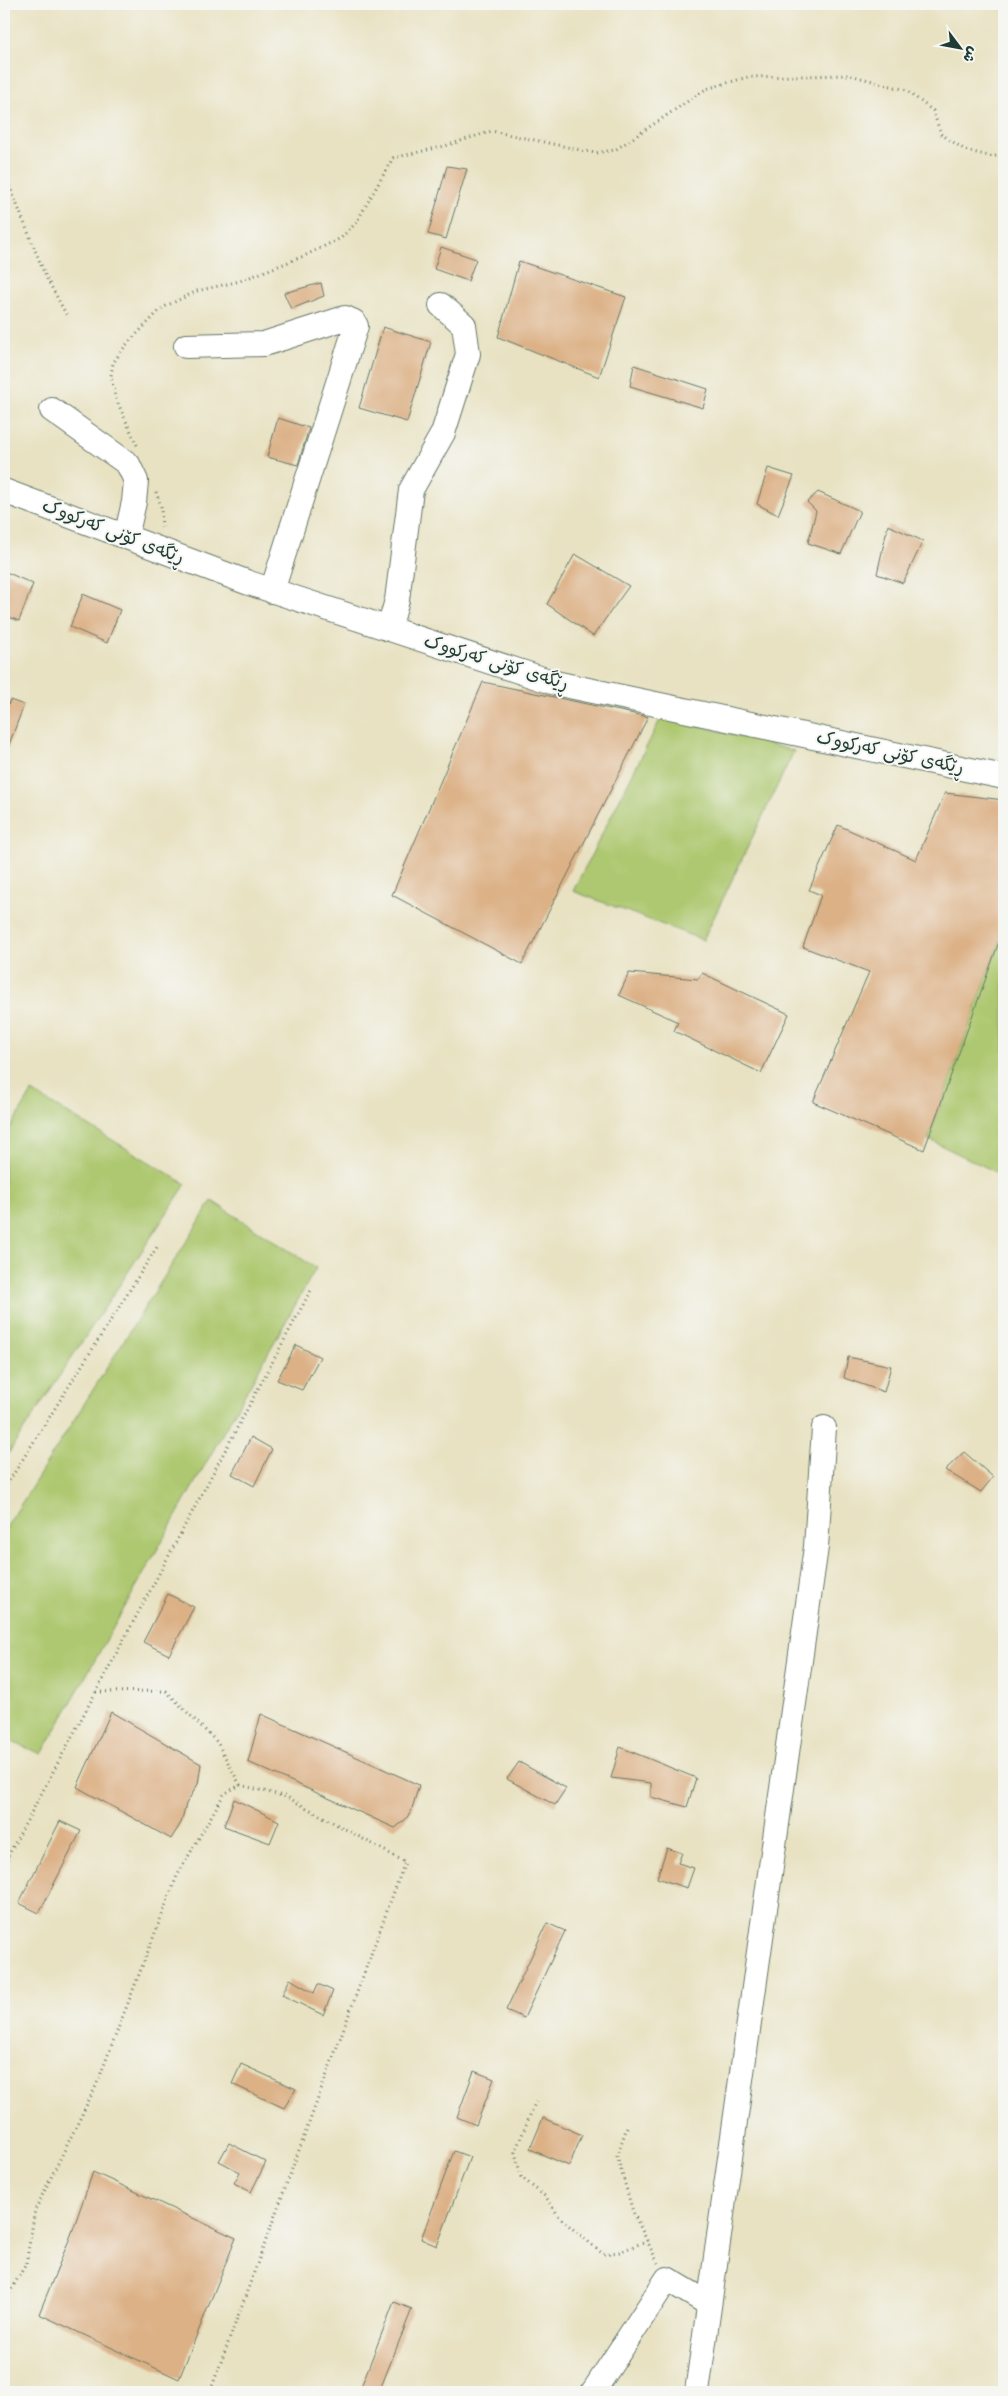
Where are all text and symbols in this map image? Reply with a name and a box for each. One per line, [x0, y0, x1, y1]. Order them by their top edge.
north arrow [936, 22, 986, 72]
text: ش [958, 43, 982, 66]
street label: ڕێگەی کۆنی کەرکووک [38, 494, 187, 572]
street label: ڕێگەی کۆنی کەرکووک [420, 630, 571, 698]
street label: ڕێگەی کۆنی کەرکووک [814, 726, 966, 782]

